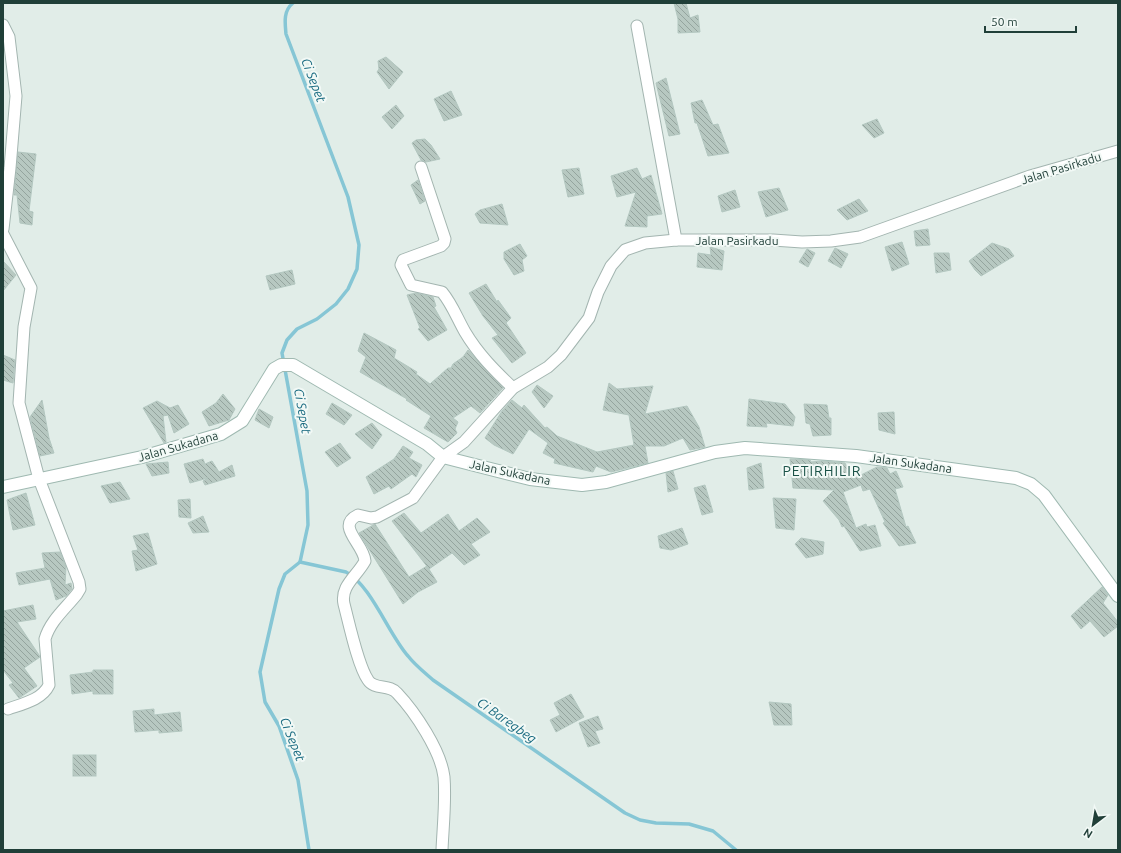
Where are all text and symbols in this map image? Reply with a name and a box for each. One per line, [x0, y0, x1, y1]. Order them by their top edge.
scale bar [985, 8, 1076, 34]
text: 50 m [991, 15, 1018, 28]
water label: Ci Sepet [299, 56, 329, 105]
street label: Jalan Pasirkadu [1019, 150, 1103, 186]
street label: Jalan Pasirkadu [695, 234, 779, 247]
water label: Ci Sepet [292, 387, 314, 436]
street label: Jalan Sukadana [137, 428, 219, 464]
street label: Jalan Sukadana [869, 451, 953, 475]
street label: Jalan Sukadana [468, 457, 552, 487]
district label: PETIRHILIR [782, 463, 862, 479]
water label: Ci Baregbeg [475, 695, 539, 745]
water label: Ci Sepet [278, 715, 308, 764]
north arrow [1073, 805, 1113, 845]
text: N [1081, 826, 1094, 841]

